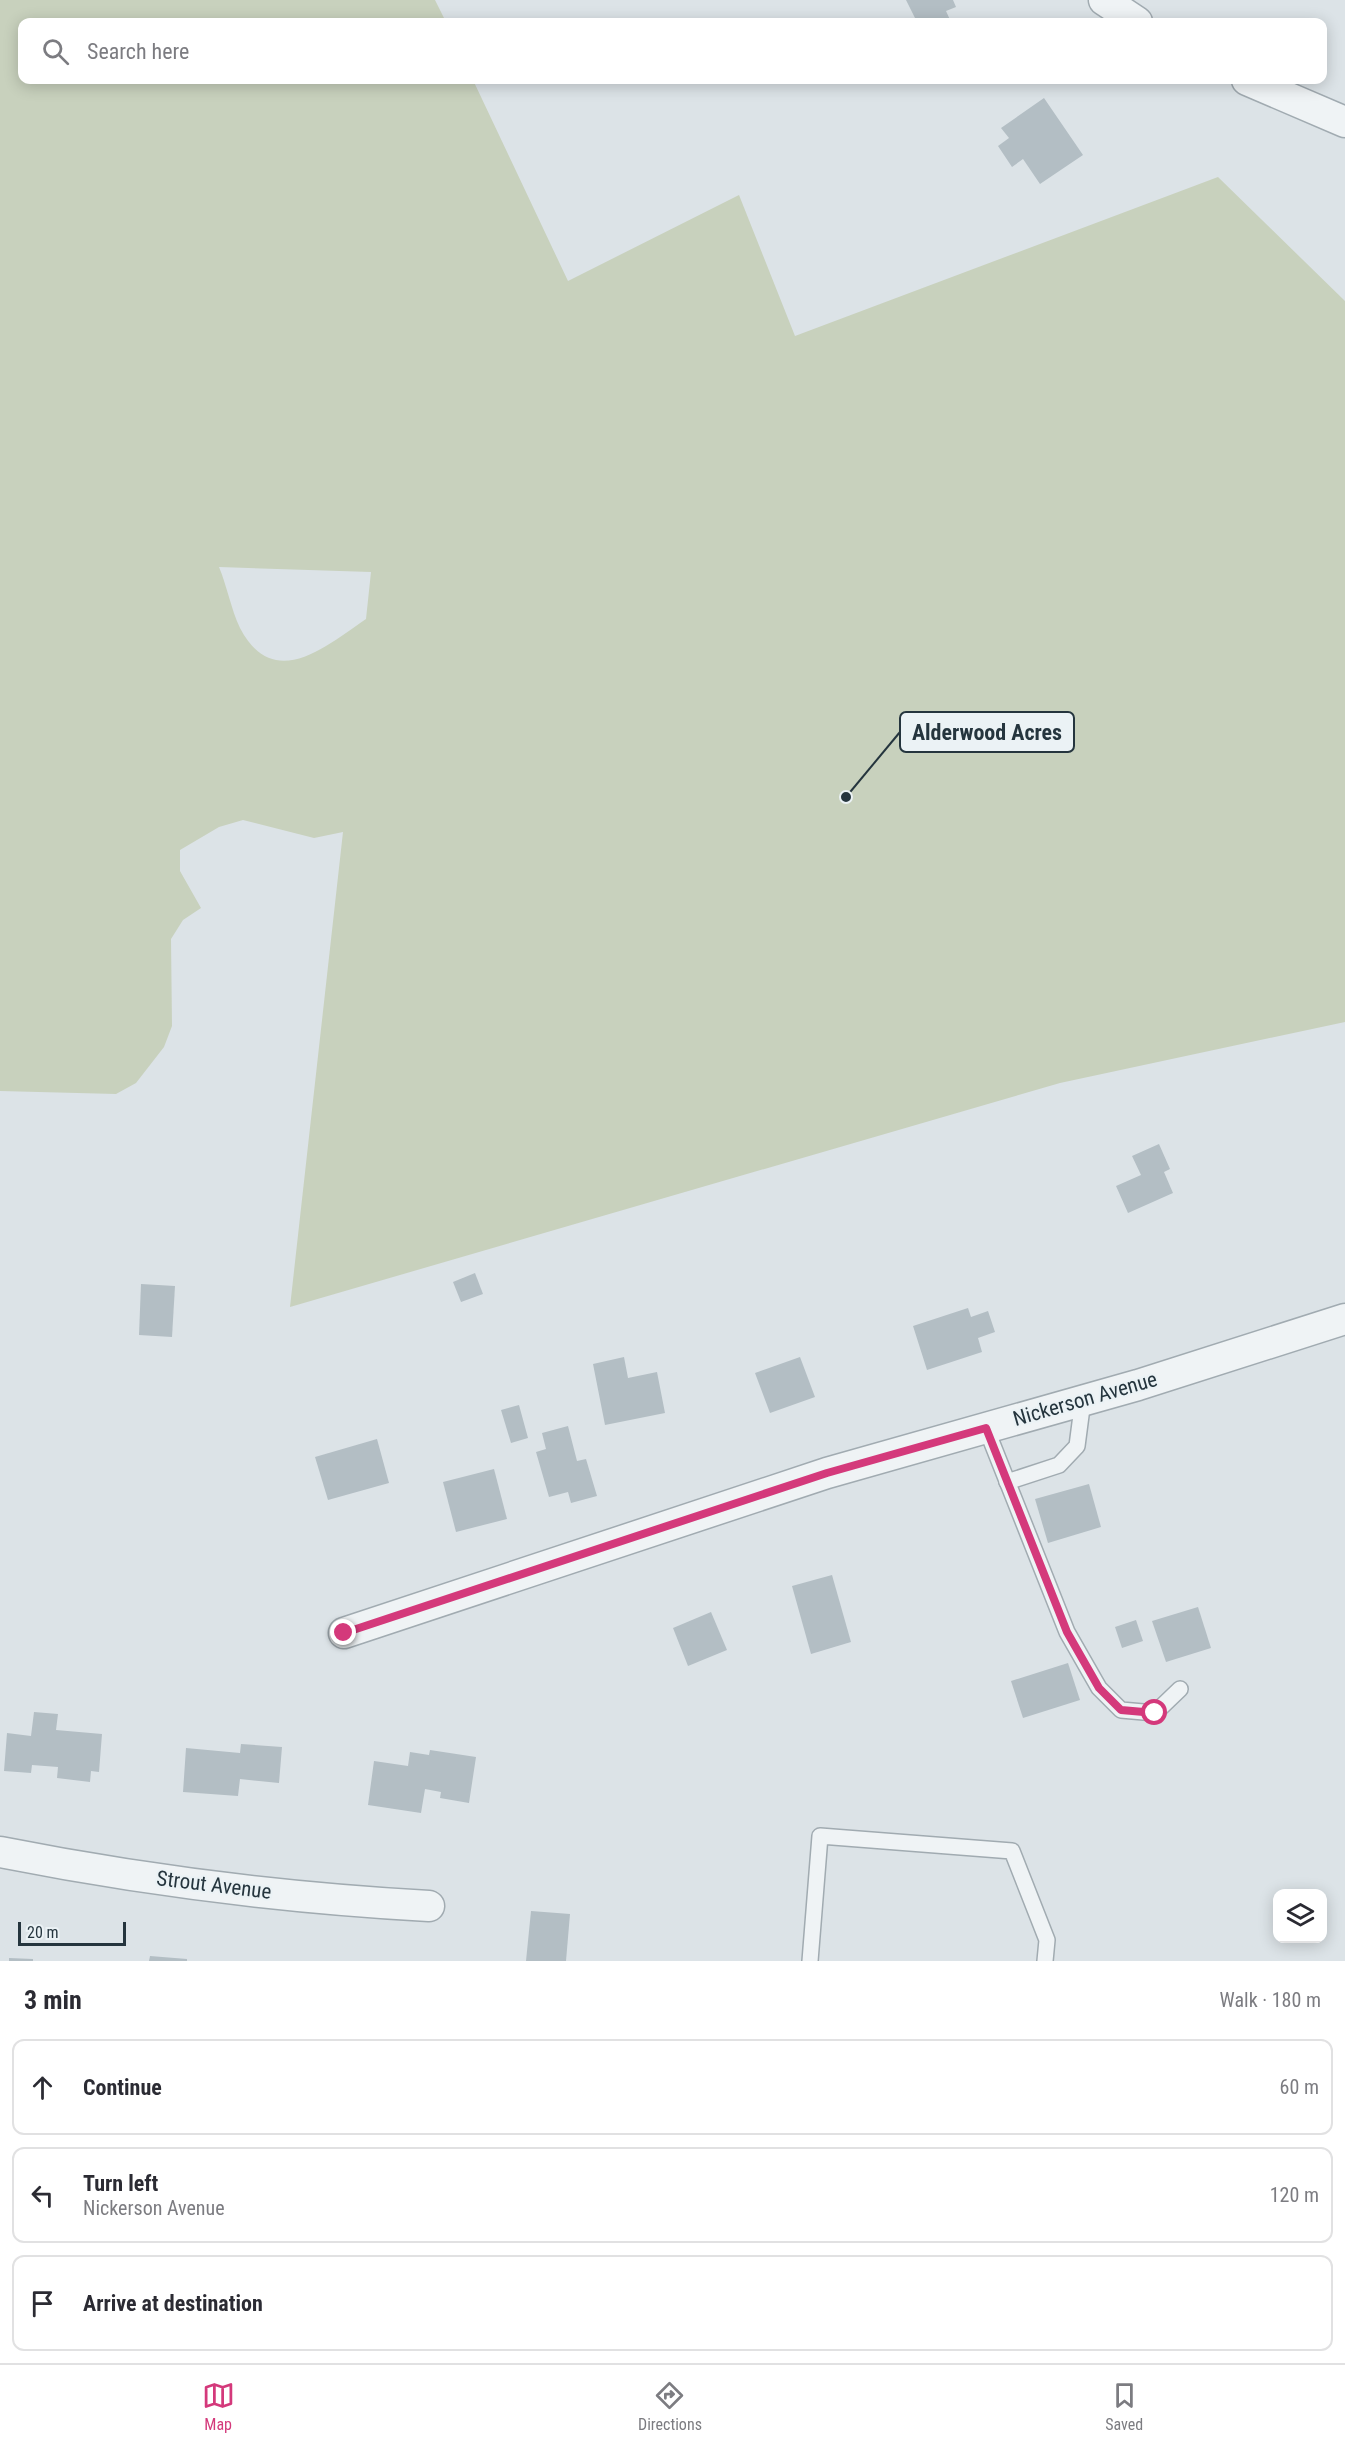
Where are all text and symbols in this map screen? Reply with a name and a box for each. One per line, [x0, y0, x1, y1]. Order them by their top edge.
search box [18, 18, 1327, 84]
icon: search [39, 35, 72, 68]
text: Search here [87, 39, 189, 64]
callout: Alderwood Acres [900, 712, 1074, 752]
text: Alderwood Acres [912, 720, 1062, 745]
street label: Nickerson Avenue [1010, 1367, 1160, 1431]
route end [330, 1619, 356, 1645]
route start [1141, 1699, 1167, 1725]
street label: Strout Avenue [155, 1866, 273, 1904]
map controls [1273, 1889, 1327, 1943]
button: layers [1273, 1889, 1327, 1943]
scale bar [18, 1919, 126, 1946]
text: 20 m [27, 1923, 59, 1942]
text: 3 min [24, 1985, 82, 2015]
text: Walk · 180 m [1220, 1988, 1321, 2012]
icon: ahead [26, 2071, 59, 2104]
text: Continue [83, 2075, 162, 2100]
text: 60 m [1280, 2075, 1319, 2099]
text: Turn left [83, 2171, 158, 2196]
icon: left [26, 2179, 59, 2212]
text: 120 m [1270, 2183, 1319, 2207]
text: Nickerson Avenue [83, 2196, 225, 2220]
icon: arrive [26, 2287, 59, 2320]
text: Arrive at destination [83, 2291, 263, 2316]
tab: Map [202, 2379, 235, 2434]
tab: Directions [638, 2379, 702, 2434]
tab: Saved [1105, 2379, 1143, 2434]

